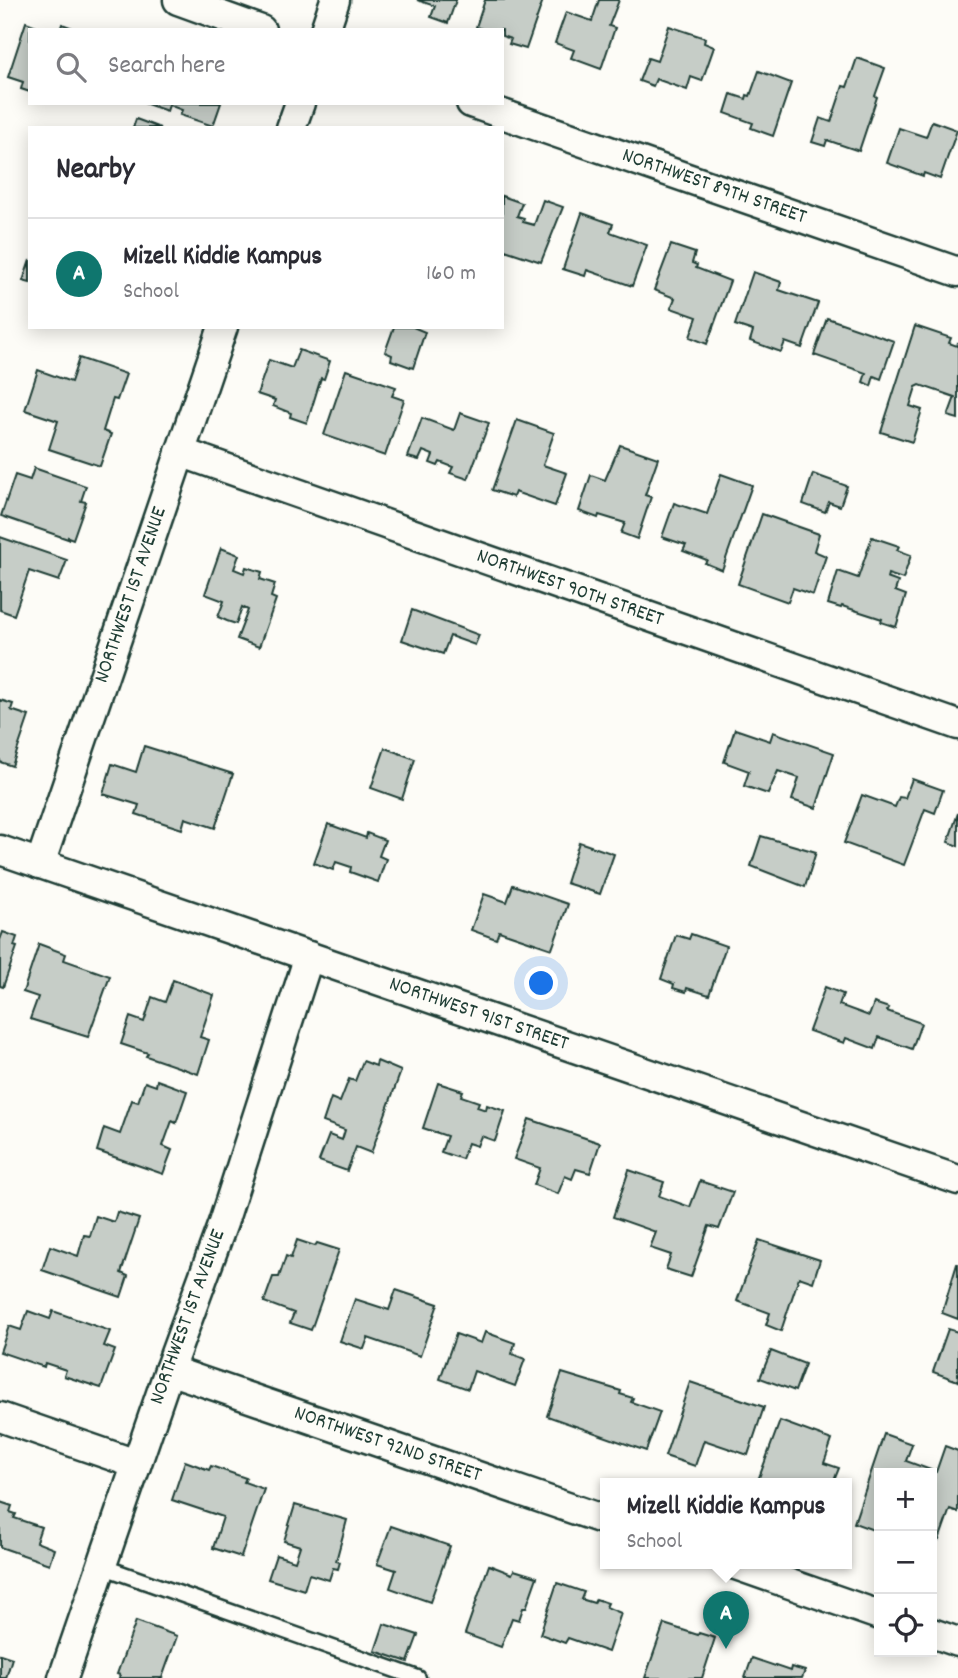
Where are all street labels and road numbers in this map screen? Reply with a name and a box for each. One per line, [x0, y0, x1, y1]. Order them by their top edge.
street label: NORTHWEST 89TH STREET [618, 141, 811, 233]
street label: NORTHWEST 1ST AVENUE [88, 503, 176, 687]
street label: NORTHWEST 90TH STREET [472, 542, 668, 636]
street label: NORTHWEST 91ST STREET [385, 970, 573, 1060]
street label: NORTHWEST 1ST AVENUE [143, 1225, 234, 1409]
street label: NORTHWEST 92ND STREET [290, 1399, 486, 1491]

